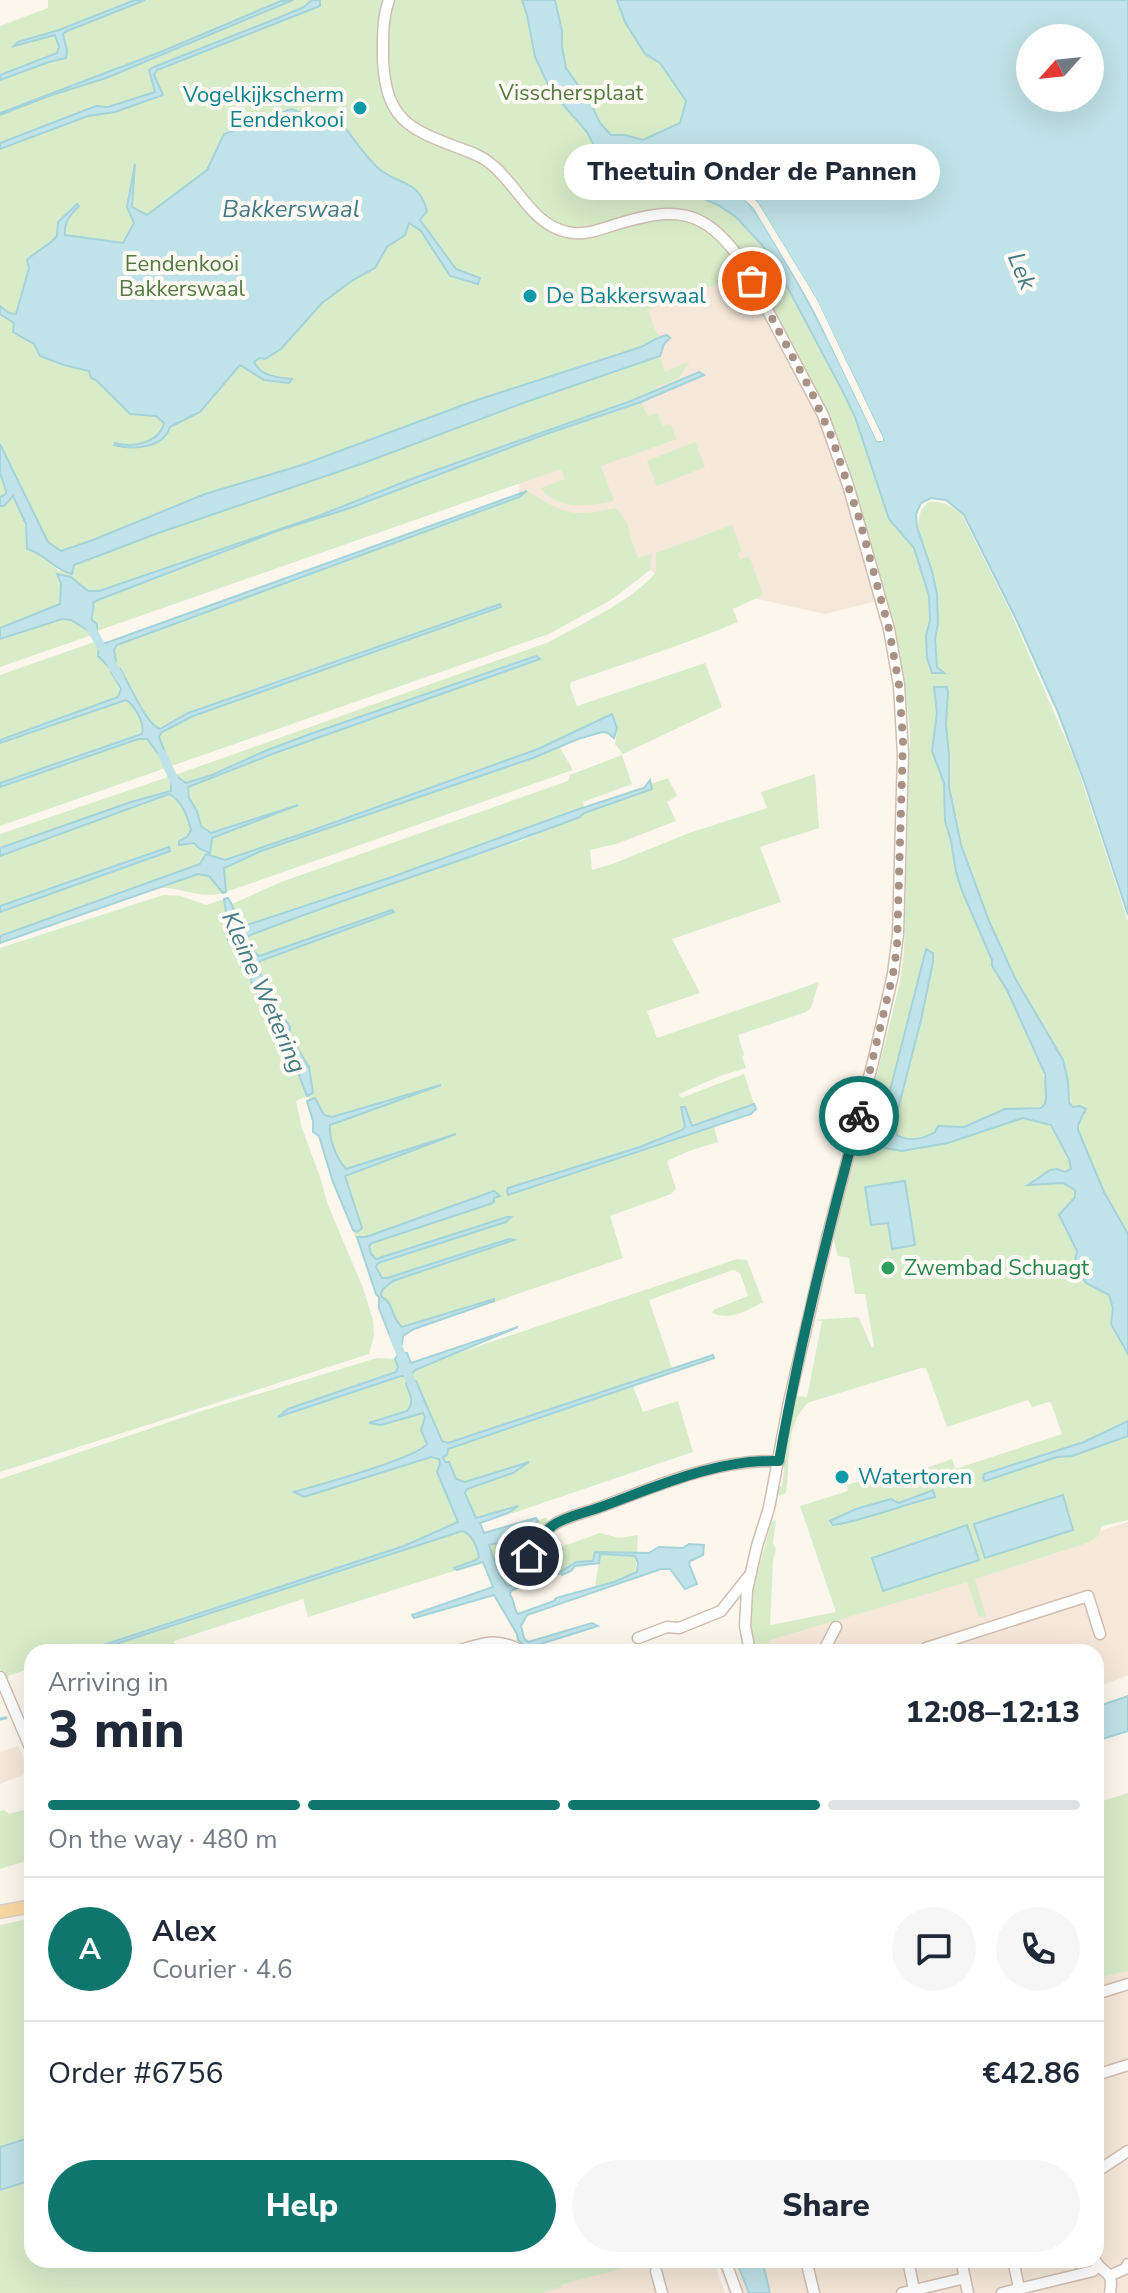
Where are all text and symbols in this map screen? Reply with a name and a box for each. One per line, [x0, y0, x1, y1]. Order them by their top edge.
north arrow [1016, 24, 1104, 112]
map controls [1016, 24, 1104, 112]
park label: Visschersplaat [498, 78, 644, 108]
place label: Vogelkijkscherm Eendenkooi [182, 80, 344, 135]
marker: Vogelkijkscherm Eendenkooi [351, 99, 369, 117]
callout: Theetuin Onder de Pannen [564, 145, 940, 201]
text: Theetuin Onder de Pannen [587, 154, 917, 189]
water label: Bakkerswaal [222, 193, 360, 225]
pin [718, 247, 786, 315]
water label: Lek [1000, 248, 1044, 295]
park label: Eendenkooi Bakkerswaal [119, 249, 246, 304]
icon: bag [730, 259, 774, 303]
place label: De Bakkerswaal [546, 281, 706, 311]
marker: De Bakkerswaal [521, 287, 539, 305]
water label: Kleine Wetering [214, 906, 314, 1078]
courier [819, 1076, 899, 1156]
icon: bike [837, 1094, 881, 1138]
place label: Zwembad Schuagt [904, 1253, 1089, 1283]
marker: Zwembad Schuagt [879, 1259, 897, 1277]
place label: Watertoren [858, 1462, 972, 1492]
marker: Watertoren [833, 1468, 851, 1486]
pin [495, 1522, 563, 1590]
icon: home [507, 1534, 551, 1578]
text: Arriving in [48, 1665, 169, 1700]
text: 12:08–12:13 [905, 1692, 1080, 1733]
text: 3 min [48, 1694, 185, 1765]
text: On the way · 480 m [48, 1822, 277, 1857]
button: chat [892, 1907, 976, 1991]
button: phone [996, 1907, 1080, 1991]
text: Alex [152, 1911, 216, 1952]
text: A [79, 1929, 101, 1970]
text: Courier · 4.6 [152, 1952, 293, 1987]
text: Order #6756 [48, 2053, 223, 2094]
text: €42.86 [983, 2053, 1080, 2094]
button: Help [48, 2160, 556, 2252]
button: Share [572, 2160, 1080, 2252]

